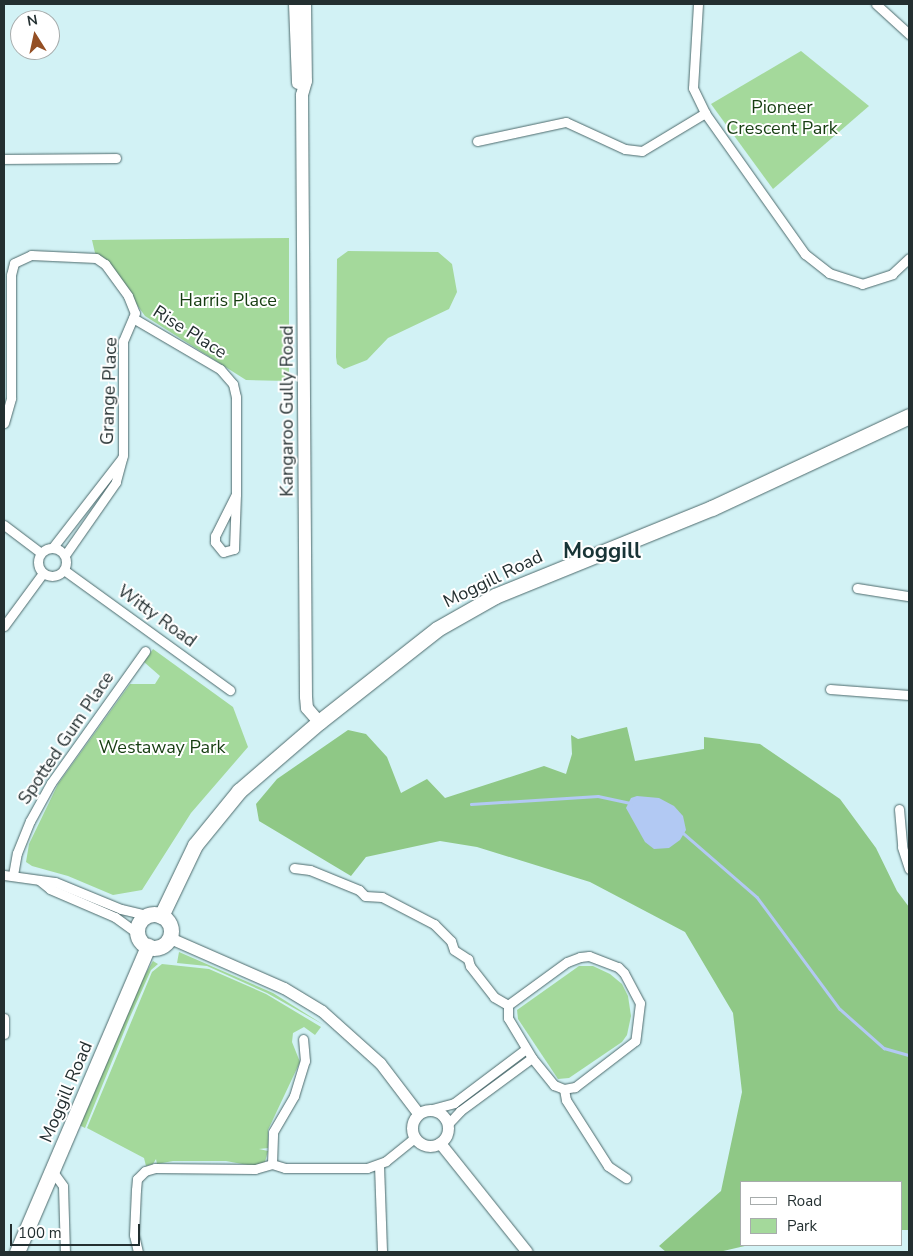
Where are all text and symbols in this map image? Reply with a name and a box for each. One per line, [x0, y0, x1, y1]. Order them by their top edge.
north arrow [10, 10, 60, 60]
text: N [26, 10, 39, 31]
park label: Pioneer Crescent Park [726, 97, 838, 140]
park label: Harris Place [179, 289, 277, 311]
street label: Rise Place [149, 301, 231, 363]
street label: Kangaroo Gully Road [276, 325, 298, 497]
street label: Grange Place [96, 337, 122, 445]
district label: Moggill [563, 539, 641, 565]
street label: Moggill Road [440, 546, 546, 612]
street label: Witty Road [113, 580, 201, 652]
street label: Spotted Gum Place [14, 667, 118, 809]
park label: Westaway Park [99, 736, 225, 758]
street label: Moggill Road [35, 1038, 97, 1146]
legend [740, 1181, 903, 1246]
text: Road [787, 1191, 822, 1211]
scale bar [12, 1214, 142, 1246]
text: Park [787, 1216, 817, 1236]
text: 100 m [18, 1223, 62, 1243]

